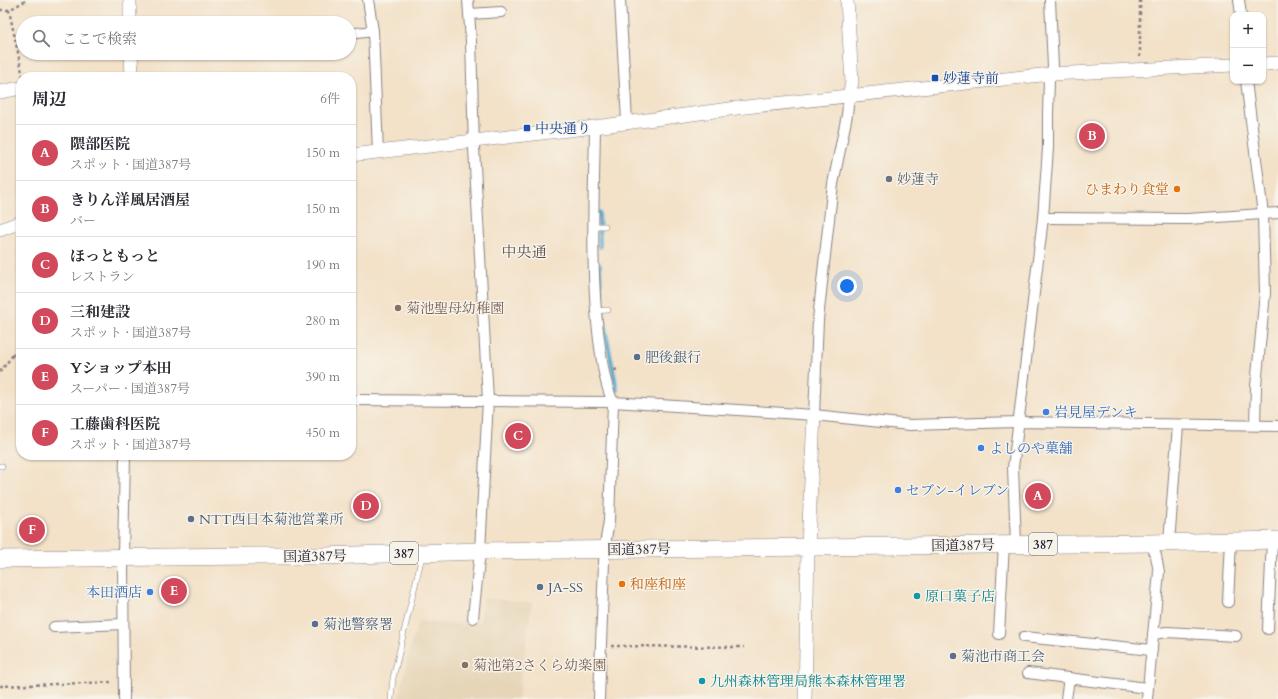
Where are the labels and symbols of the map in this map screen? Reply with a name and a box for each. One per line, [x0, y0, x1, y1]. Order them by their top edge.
place label: 妙蓮寺前 [943, 69, 999, 88]
marker: 妙蓮寺前 [930, 73, 940, 83]
place label: 中央通り [535, 119, 591, 138]
pin: B [1079, 121, 1105, 151]
marker: 中央通り [522, 123, 532, 133]
place label: 妙蓮寺 [897, 170, 939, 189]
marker: 妙蓮寺 [884, 174, 894, 184]
place label: ひまわり食堂 [1085, 180, 1169, 199]
marker: ひまわり食堂 [1172, 184, 1182, 194]
district label: 中央通 [501, 242, 547, 262]
your location [837, 276, 857, 296]
place label: 菊池聖母幼稚園 [406, 299, 504, 318]
marker: 菊池聖母幼稚園 [393, 303, 403, 313]
place label: 肥後銀行 [645, 348, 701, 367]
marker: 肥後銀行 [632, 352, 642, 362]
place label: 岩見屋デンキ [1054, 403, 1138, 422]
marker: 岩見屋デンキ [1041, 407, 1051, 417]
pin: C [505, 421, 531, 451]
place label: よしのや菓舗 [989, 439, 1073, 458]
marker: よしのや菓舗 [976, 443, 986, 453]
place label: セブン-イレブン [906, 481, 1009, 500]
pin: A [1025, 481, 1051, 511]
marker: セブン-イレブン [893, 485, 903, 495]
pin: D [353, 491, 379, 521]
place label: NTT西日本菊池営業所 [199, 510, 343, 529]
marker: NTT西日本菊池営業所 [186, 514, 196, 524]
pin: F [19, 515, 45, 545]
road number: 387 [1029, 533, 1057, 555]
street label: 国道387号 [931, 535, 995, 556]
street label: 国道387号 [607, 539, 671, 560]
road number: 387 [390, 542, 418, 564]
street label: 国道387号 [283, 546, 347, 567]
place label: 和座和座 [630, 575, 686, 594]
pin: E [161, 576, 187, 606]
place label: JA-SS [546, 578, 583, 597]
marker: 和座和座 [617, 579, 627, 589]
marker: JA-SS [535, 582, 545, 592]
place label: 本田酒店 [86, 583, 142, 602]
marker: 本田酒店 [145, 587, 155, 597]
place label: 原口菓子店 [925, 587, 995, 606]
marker: 原口菓子店 [912, 591, 922, 601]
place label: 菊池警察署 [323, 615, 393, 634]
marker: 菊池警察署 [310, 619, 320, 629]
place label: 菊池市商工会 [961, 647, 1045, 666]
marker: 菊池市商工会 [948, 651, 958, 661]
place label: 菊池第2さくら幼楽園 [473, 656, 606, 675]
marker: 菊池第2さくら幼楽園 [460, 660, 470, 670]
place label: 九州森林管理局熊本森林管理署 [710, 672, 906, 691]
marker: 九州森林管理局熊本森林管理署 [697, 676, 707, 686]

